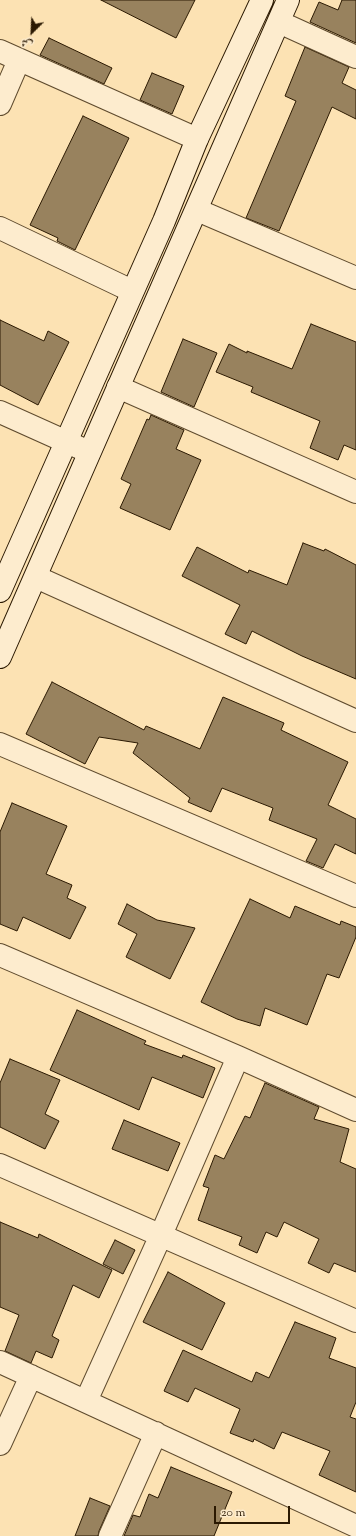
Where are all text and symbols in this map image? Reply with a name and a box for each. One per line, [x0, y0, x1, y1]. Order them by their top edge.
north arrow [12, 12, 52, 52]
text: ش [19, 33, 35, 52]
scale bar [216, 1498, 292, 1524]
text: 20 m [221, 1504, 245, 1522]

